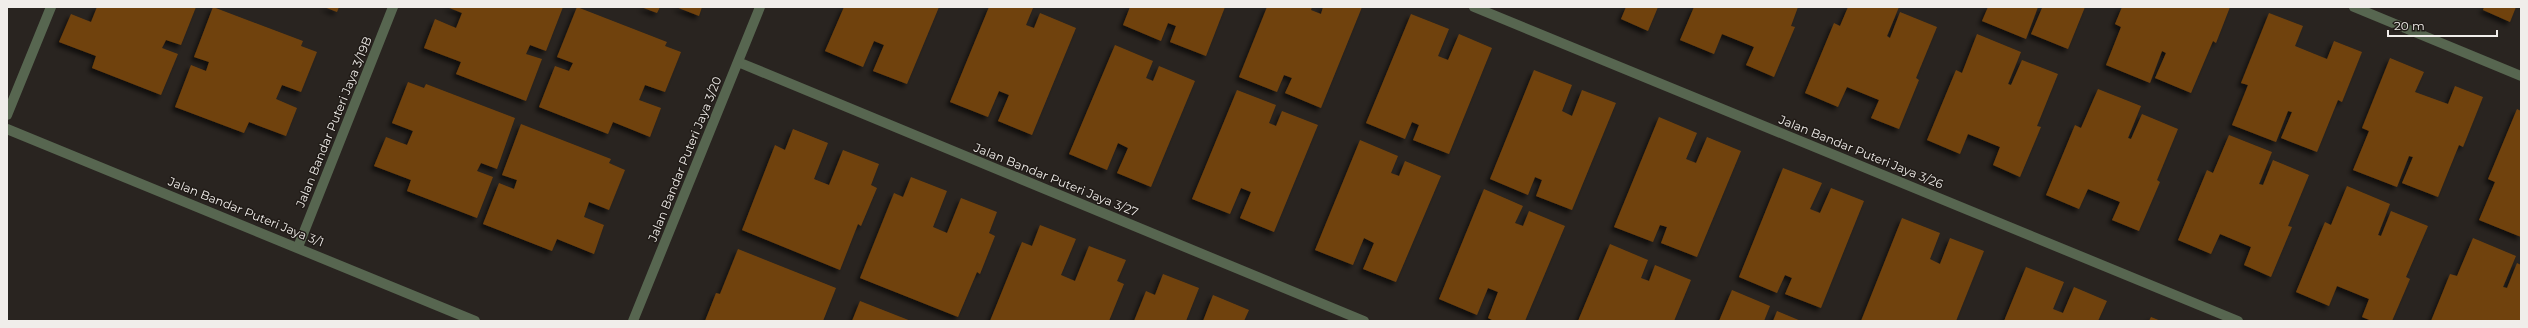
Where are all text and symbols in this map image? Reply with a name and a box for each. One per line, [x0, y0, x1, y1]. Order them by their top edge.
scale bar [2388, 12, 2497, 38]
text: 20 m [2394, 18, 2425, 33]
street label: Jalan Bandar Puteri Jaya 3/19B [292, 34, 375, 210]
street label: Jalan Bandar Puteri Jaya 3/20 [644, 74, 725, 244]
street label: Jalan Bandar Puteri Jaya 3/26 [1776, 111, 1946, 191]
street label: Jalan Bandar Puteri Jaya 3/27 [971, 139, 1140, 219]
street label: Jalan Bandar Puteri Jaya 3/1 [165, 173, 326, 250]

